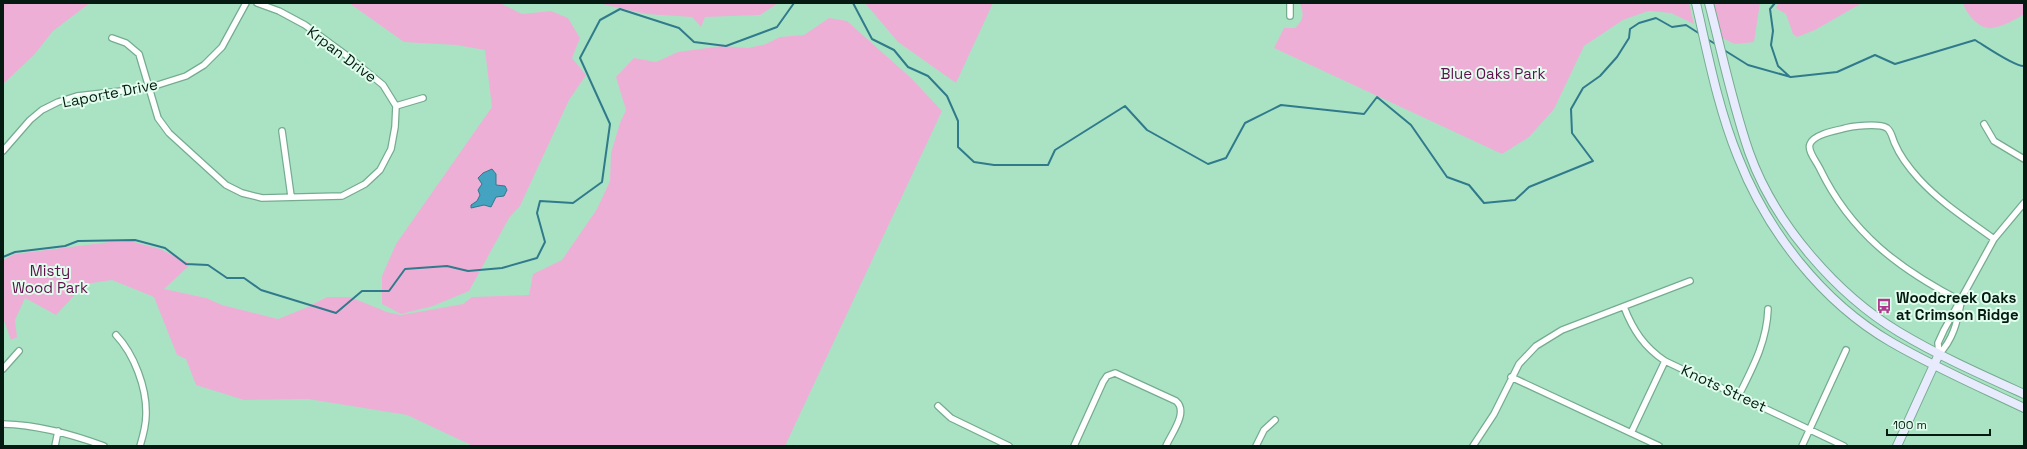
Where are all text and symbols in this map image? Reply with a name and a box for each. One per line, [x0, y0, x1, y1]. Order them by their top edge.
street label: Krpan Drive [304, 22, 381, 86]
park label: Blue Oaks Park [1440, 64, 1546, 83]
street label: Laporte Drive [61, 74, 159, 112]
park label: Misty Wood Park [12, 261, 88, 297]
place label: Woodcreek Oaks at Crimson Ridge [1896, 288, 2019, 324]
bus stop icon: Woodcreek Oaks at Crimson Ridge [1875, 297, 1893, 315]
street label: Knots Street [1678, 360, 1770, 416]
scale bar [1887, 411, 1990, 437]
text: 100 m [1893, 417, 1927, 433]

